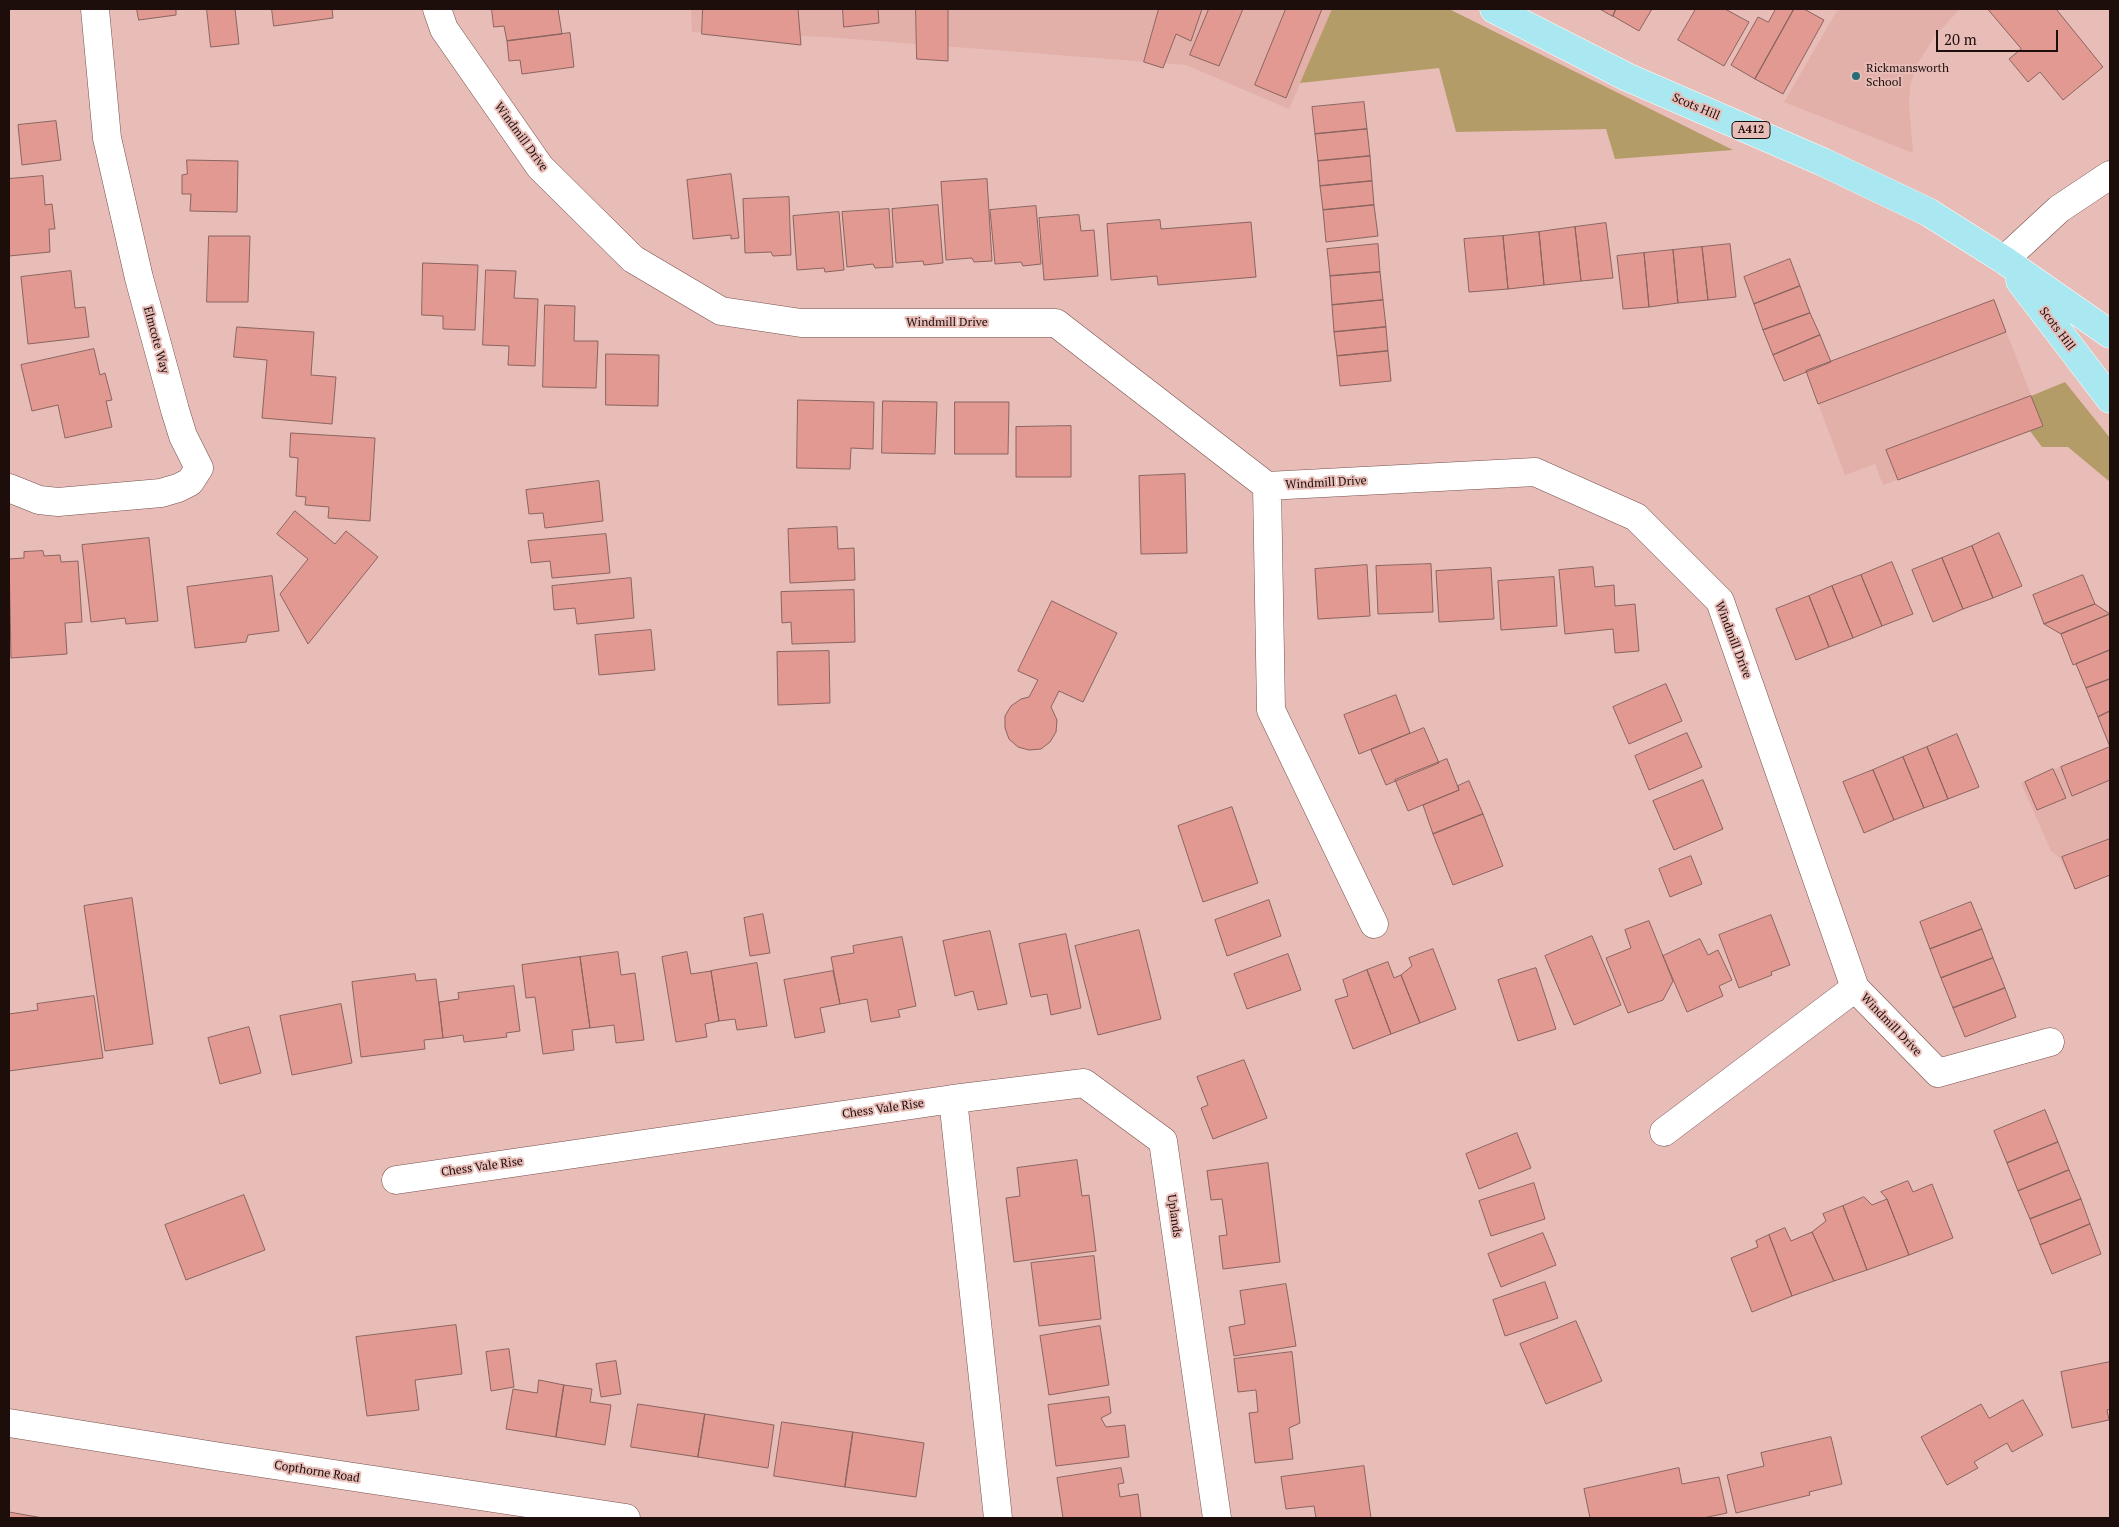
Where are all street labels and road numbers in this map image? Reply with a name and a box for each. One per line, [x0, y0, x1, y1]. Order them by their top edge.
street label: Scots Hill [1670, 91, 1722, 123]
street label: Windmill Drive [491, 100, 551, 174]
road number: A412 [1732, 122, 1770, 138]
street label: Elmcote Way [140, 305, 172, 375]
street label: Scots Hill [2036, 305, 2078, 353]
street label: Windmill Drive [906, 316, 988, 330]
street label: Windmill Drive [1285, 474, 1367, 492]
street label: Windmill Drive [1712, 599, 1754, 681]
street label: Windmill Drive [1858, 991, 1924, 1059]
street label: Chess Vale Rise [841, 1096, 925, 1122]
street label: Chess Vale Rise [440, 1154, 524, 1180]
street label: Uplands [1164, 1193, 1184, 1239]
street label: Copthorne Road [273, 1458, 361, 1486]

